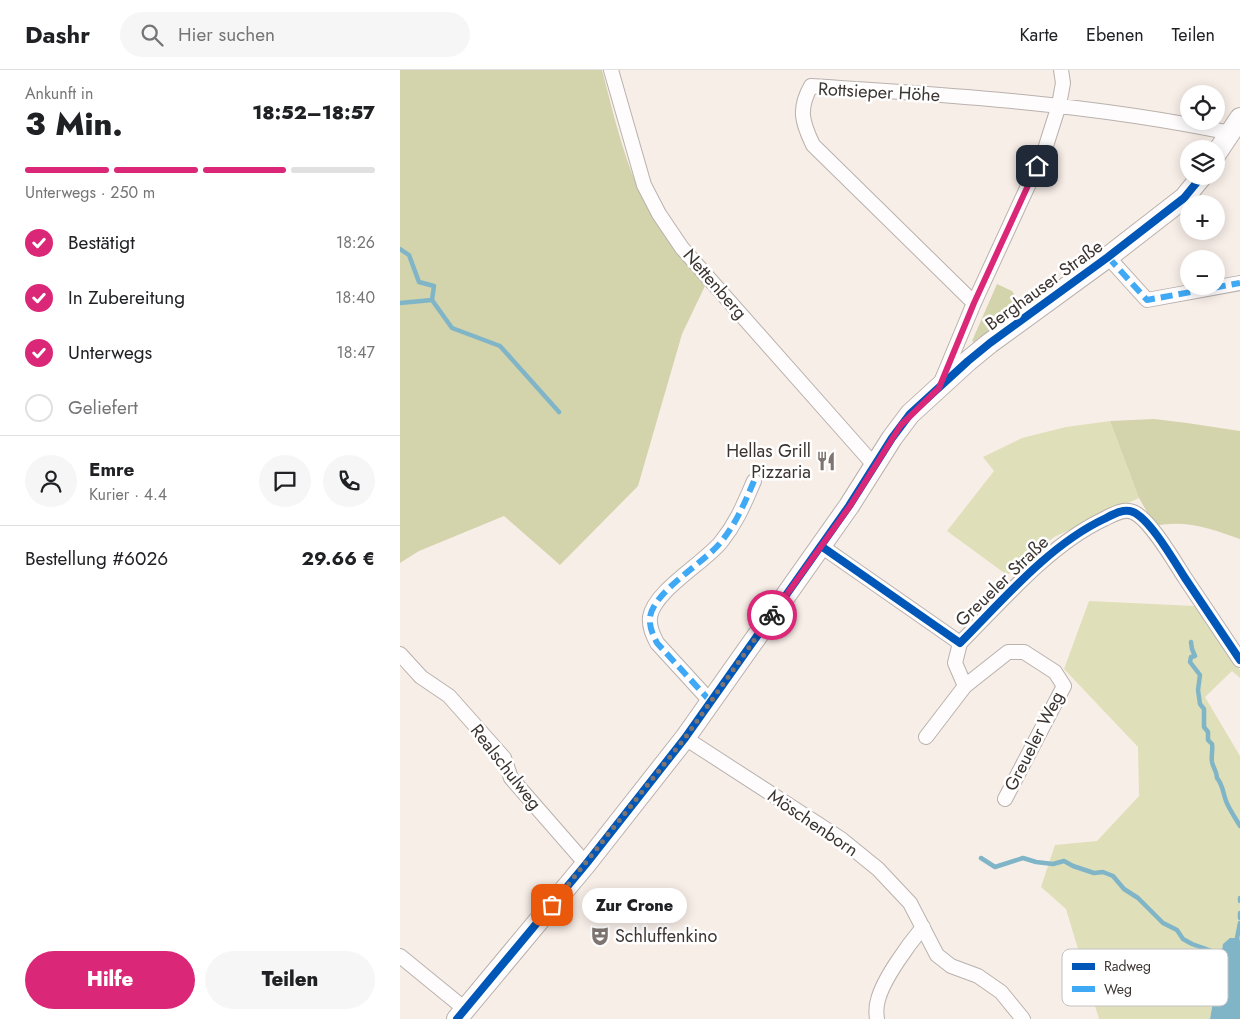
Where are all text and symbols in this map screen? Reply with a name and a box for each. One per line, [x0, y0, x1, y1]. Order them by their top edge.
search box [120, 12, 470, 57]
text: Dashr [25, 17, 90, 52]
icon: search [138, 21, 166, 49]
text: Hier suchen [178, 21, 275, 48]
text: Karte [1019, 22, 1058, 48]
text: Ebenen [1086, 22, 1144, 48]
text: Teilen [1172, 22, 1215, 48]
street label: Rottsieper Höhe [817, 76, 941, 108]
text: Ankunft in [25, 82, 93, 105]
map controls [1180, 85, 1225, 295]
button: locate [1180, 85, 1225, 130]
text: 18:52–18:57 [252, 99, 375, 126]
text: 3 Min. [25, 101, 123, 147]
button: layers [1180, 140, 1225, 185]
pin [1016, 145, 1058, 187]
icon: home [1023, 152, 1051, 180]
text: Unterwegs · 250 m [25, 181, 155, 204]
button: + [1180, 195, 1225, 240]
icon: check [25, 229, 53, 257]
text: Bestätigt [68, 229, 135, 256]
text: 18:26 [336, 231, 375, 254]
street label: Berghauser Straße [980, 233, 1108, 337]
street label: Nettenberg [677, 243, 753, 325]
button: − [1180, 250, 1225, 295]
icon: check [25, 284, 53, 312]
text: In Zubereitung [68, 284, 185, 311]
text: 18:40 [335, 286, 375, 309]
icon: check [25, 339, 53, 367]
text: Unterwegs [68, 339, 152, 366]
text: 18:47 [337, 341, 375, 364]
text: Geliefert [68, 394, 138, 421]
place label: Hellas Grill Pizzaria [726, 438, 811, 485]
restaurant icon: Hellas Grill Pizzaria [815, 450, 837, 472]
button: person [25, 455, 77, 507]
button: chat [259, 455, 311, 507]
button: phone [323, 455, 375, 507]
text: Emre [89, 456, 134, 483]
text: Kurier · 4.4 [89, 483, 167, 506]
street label: Greueler Straße [949, 530, 1055, 632]
text: Bestellung #6026 [25, 545, 168, 572]
text: 29.66 € [301, 545, 375, 572]
courier [747, 590, 797, 640]
icon: bike [758, 601, 786, 629]
street label: Greueler Weg [998, 687, 1070, 795]
street label: Realschulweg [464, 719, 548, 815]
street label: Möschenborn [763, 783, 863, 863]
pin [531, 884, 573, 926]
callout: Zur Crone [582, 888, 687, 922]
icon: bag [538, 891, 566, 919]
text: Zur Crone [596, 894, 673, 917]
place label: Schluffenkino [615, 923, 718, 949]
theatre icon: Schluffenkino [589, 925, 611, 947]
legend [1062, 949, 1228, 1006]
button: Hilfe [25, 951, 195, 1009]
button: Teilen [205, 951, 375, 1009]
text: Radweg [1104, 956, 1151, 976]
text: Weg [1104, 979, 1132, 999]

